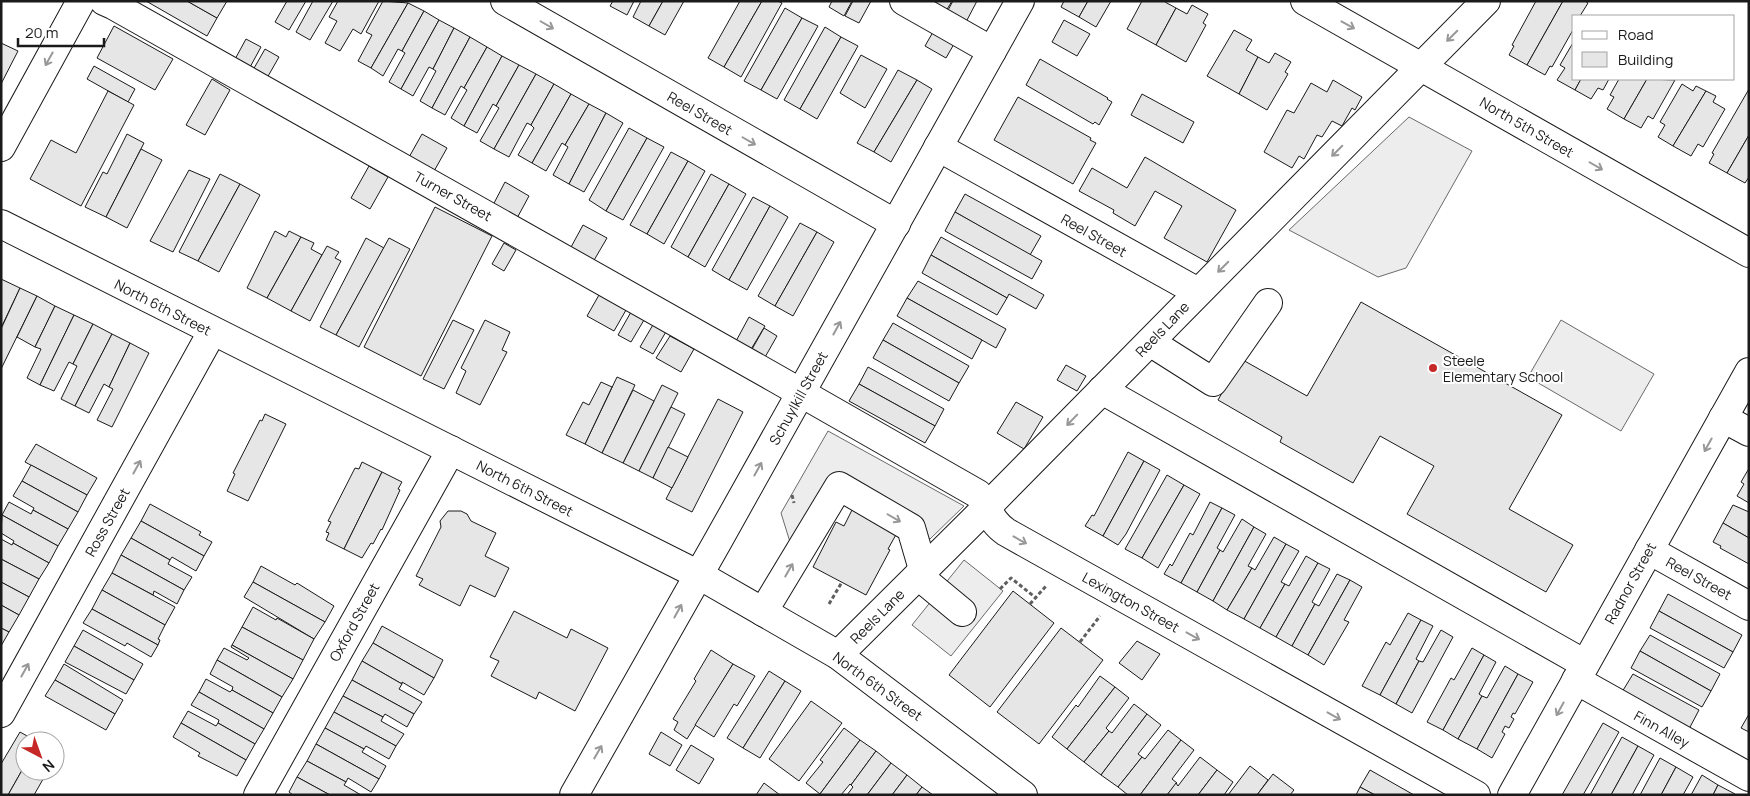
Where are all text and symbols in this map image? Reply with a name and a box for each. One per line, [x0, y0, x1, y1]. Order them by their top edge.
scale bar [18, 15, 104, 47]
legend [1572, 15, 1735, 80]
one-way arrow [539, 21, 554, 31]
one-way arrow [1340, 21, 1354, 31]
text: 20 m [25, 22, 58, 43]
text: Road [1618, 24, 1654, 45]
one-way arrow [1445, 30, 1458, 42]
text: Building [1618, 49, 1673, 70]
one-way arrow [44, 52, 54, 66]
street label: Reel Street [664, 87, 736, 140]
street label: North 5th Street [1477, 92, 1578, 162]
one-way arrow [741, 136, 756, 146]
one-way arrow [1331, 145, 1343, 157]
one-way arrow [1588, 161, 1602, 171]
street label: Turner Street [411, 167, 496, 225]
street label: Reel Street [1058, 209, 1131, 261]
one-way arrow [1217, 261, 1229, 273]
street label: North 6th Street [111, 274, 215, 340]
street label: Reels Lane [1131, 297, 1193, 361]
one-way arrow [833, 321, 843, 335]
street label: Schuylkill Street [764, 347, 832, 448]
place label: Steele Elementary School [1443, 351, 1563, 386]
marker: Steele Elementary School [1427, 362, 1439, 374]
one-way arrow [1066, 414, 1078, 426]
one-way arrow [1703, 437, 1712, 452]
street label: North 6th Street [473, 455, 577, 521]
one-way arrow [133, 460, 143, 474]
one-way arrow [753, 462, 763, 477]
street label: Ross Street [80, 484, 134, 560]
one-way arrow [887, 513, 902, 523]
one-way arrow [1013, 535, 1028, 545]
street label: Radnor Street [1600, 539, 1660, 627]
street label: Reel Street [1663, 552, 1736, 604]
one-way arrow [784, 564, 794, 578]
street label: Lexington Street [1079, 567, 1183, 637]
street label: Oxford Street [325, 579, 384, 665]
street label: Reels Lane [846, 585, 908, 647]
one-way arrow [674, 604, 684, 619]
one-way arrow [1185, 632, 1199, 642]
street label: North 6th Street [829, 647, 927, 725]
one-way arrow [20, 663, 30, 678]
one-way arrow [1555, 701, 1565, 716]
street label: Finn Alley [1631, 706, 1694, 752]
one-way arrow [1327, 711, 1341, 721]
north arrow [15, 731, 65, 781]
one-way arrow [593, 745, 603, 760]
text: N [39, 756, 59, 777]

